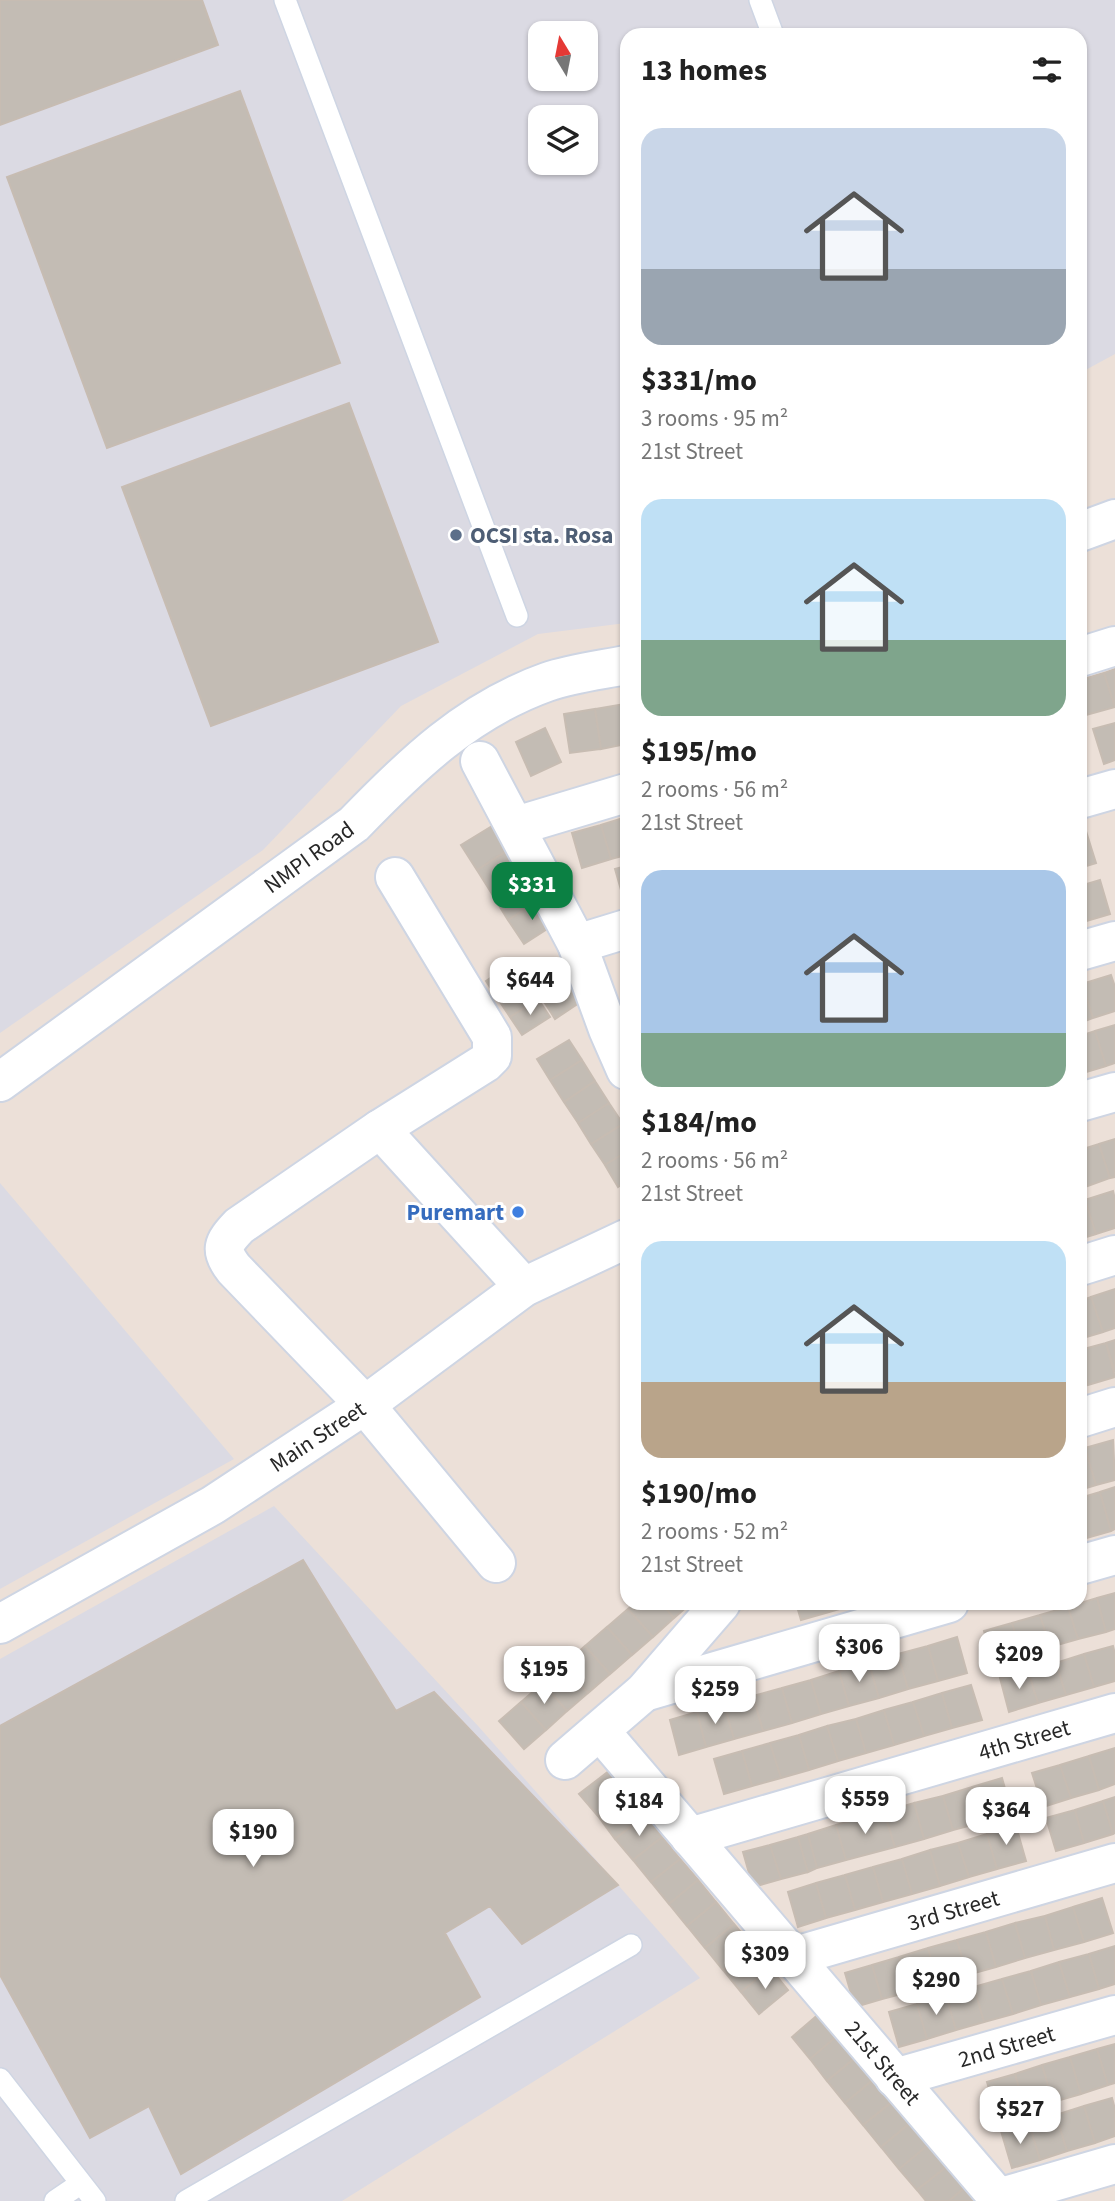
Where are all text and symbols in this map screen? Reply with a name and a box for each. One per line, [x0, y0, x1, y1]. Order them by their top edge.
north arrow [528, 21, 598, 91]
map controls [528, 21, 598, 175]
text: 13 homes [641, 49, 767, 92]
icon: filters [1028, 51, 1066, 89]
button: layers [528, 105, 598, 175]
icon: home [791, 173, 917, 299]
text: $331/mo [641, 359, 757, 402]
text: 3 rooms · 95 m² [641, 402, 788, 435]
text: 21st Street [641, 435, 743, 468]
place label: OCSI sta. Rosa [470, 519, 613, 552]
marker: OCSI sta. Rosa [448, 527, 464, 543]
icon: home [791, 544, 917, 670]
text: $195/mo [641, 730, 757, 773]
text: 2 rooms · 56 m² [641, 773, 788, 806]
text: 21st Street [641, 806, 743, 839]
street label: NMPI Road [257, 813, 361, 901]
pin: $331 [491, 862, 573, 922]
text: $331 [508, 868, 556, 901]
icon: home [791, 915, 917, 1041]
pin: $644 [489, 958, 571, 1017]
text: $644 [506, 963, 554, 996]
text: $184/mo [641, 1101, 757, 1144]
text: 2 rooms · 56 m² [641, 1144, 788, 1177]
text: 21st Street [641, 1177, 743, 1210]
place label: Puremart [407, 1196, 504, 1229]
marker: Puremart [510, 1204, 526, 1220]
icon: home [791, 1286, 917, 1412]
street label: Main Street [263, 1392, 372, 1480]
text: $190/mo [641, 1472, 757, 1515]
text: 2 rooms · 52 m² [641, 1515, 788, 1548]
text: 21st Street [641, 1548, 743, 1581]
pin: $306 [818, 1624, 900, 1684]
text: $306 [835, 1630, 883, 1663]
pin: $209 [978, 1632, 1060, 1691]
text: $209 [995, 1637, 1043, 1670]
pin: $195 [503, 1646, 585, 1706]
text: $195 [520, 1652, 568, 1685]
pin: $259 [674, 1666, 756, 1726]
text: $259 [691, 1672, 739, 1705]
street label: 4th Street [974, 1710, 1074, 1769]
pin: $559 [824, 1776, 906, 1836]
pin: $184 [598, 1778, 680, 1838]
text: $559 [841, 1782, 889, 1815]
text: $184 [615, 1784, 663, 1817]
pin: $364 [965, 1787, 1047, 1847]
text: $364 [982, 1793, 1030, 1826]
pin: $190 [212, 1810, 294, 1869]
text: $190 [229, 1815, 277, 1848]
street label: 3rd Street [903, 1881, 1003, 1939]
pin: $309 [724, 1932, 806, 1991]
text: $309 [741, 1937, 789, 1970]
pin: $290 [895, 1958, 977, 2017]
text: $290 [912, 1963, 960, 1996]
street label: 21st Street [837, 2013, 929, 2112]
street label: 2nd Street [954, 2017, 1059, 2076]
pin: $527 [979, 2086, 1061, 2146]
text: $527 [996, 2092, 1044, 2125]

